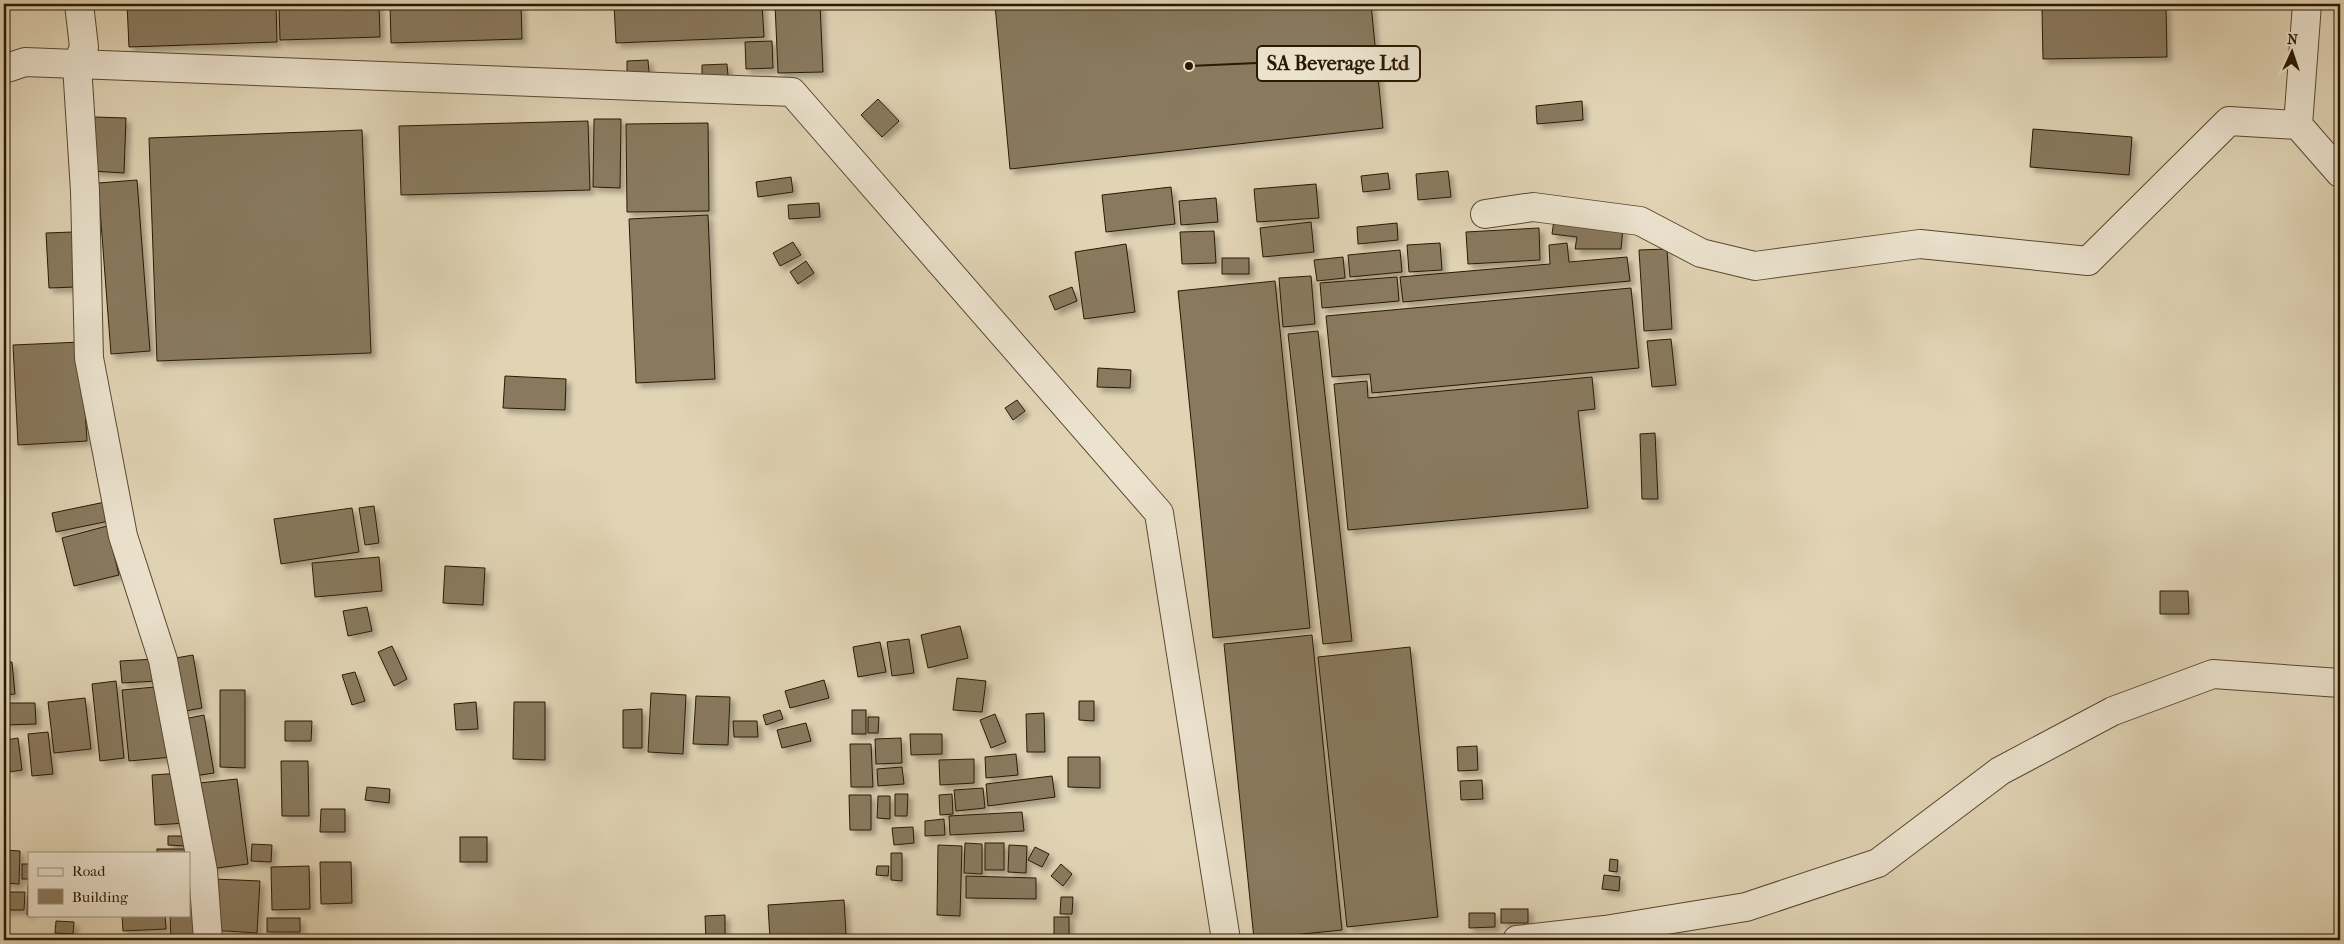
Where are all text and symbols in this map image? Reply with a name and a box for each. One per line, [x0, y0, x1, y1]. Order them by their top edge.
north arrow [2266, 28, 2316, 78]
text: N [2287, 31, 2299, 48]
callout: SA Beverage Ltd [1257, 46, 1420, 81]
text: SA Beverage Ltd [1267, 52, 1410, 75]
legend [28, 852, 190, 916]
text: Road [72, 862, 106, 880]
text: Building [72, 888, 129, 906]

